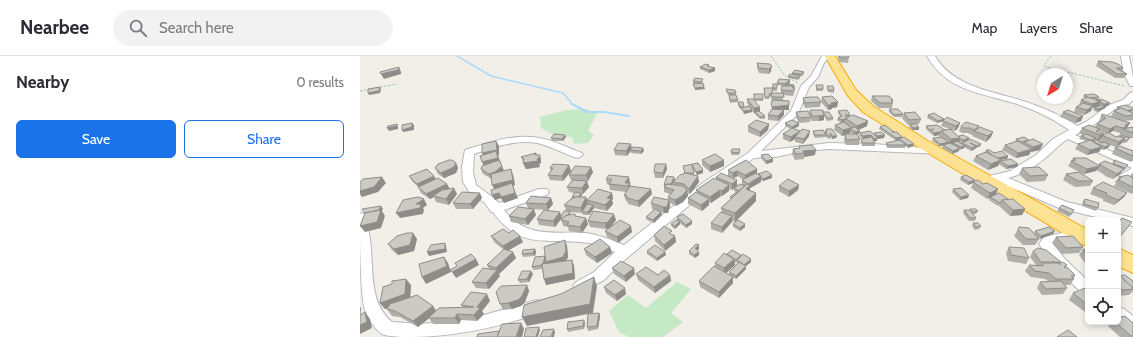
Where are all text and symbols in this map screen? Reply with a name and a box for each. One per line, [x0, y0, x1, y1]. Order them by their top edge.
search box [113, 10, 393, 46]
text: Nearbee [20, 16, 89, 39]
icon: search [127, 17, 149, 39]
text: Search here [159, 19, 234, 37]
text: Map [972, 19, 997, 37]
text: Layers [1019, 19, 1057, 37]
text: Share [1079, 19, 1113, 37]
north arrow [1037, 68, 1073, 104]
text: Nearby [16, 72, 69, 92]
text: 0 results [296, 74, 344, 90]
button: Save [16, 120, 176, 158]
button: Share [184, 120, 344, 158]
map controls [1085, 217, 1121, 325]
button: + [1085, 217, 1121, 253]
button: − [1085, 253, 1121, 289]
button: locate [1085, 289, 1121, 325]

